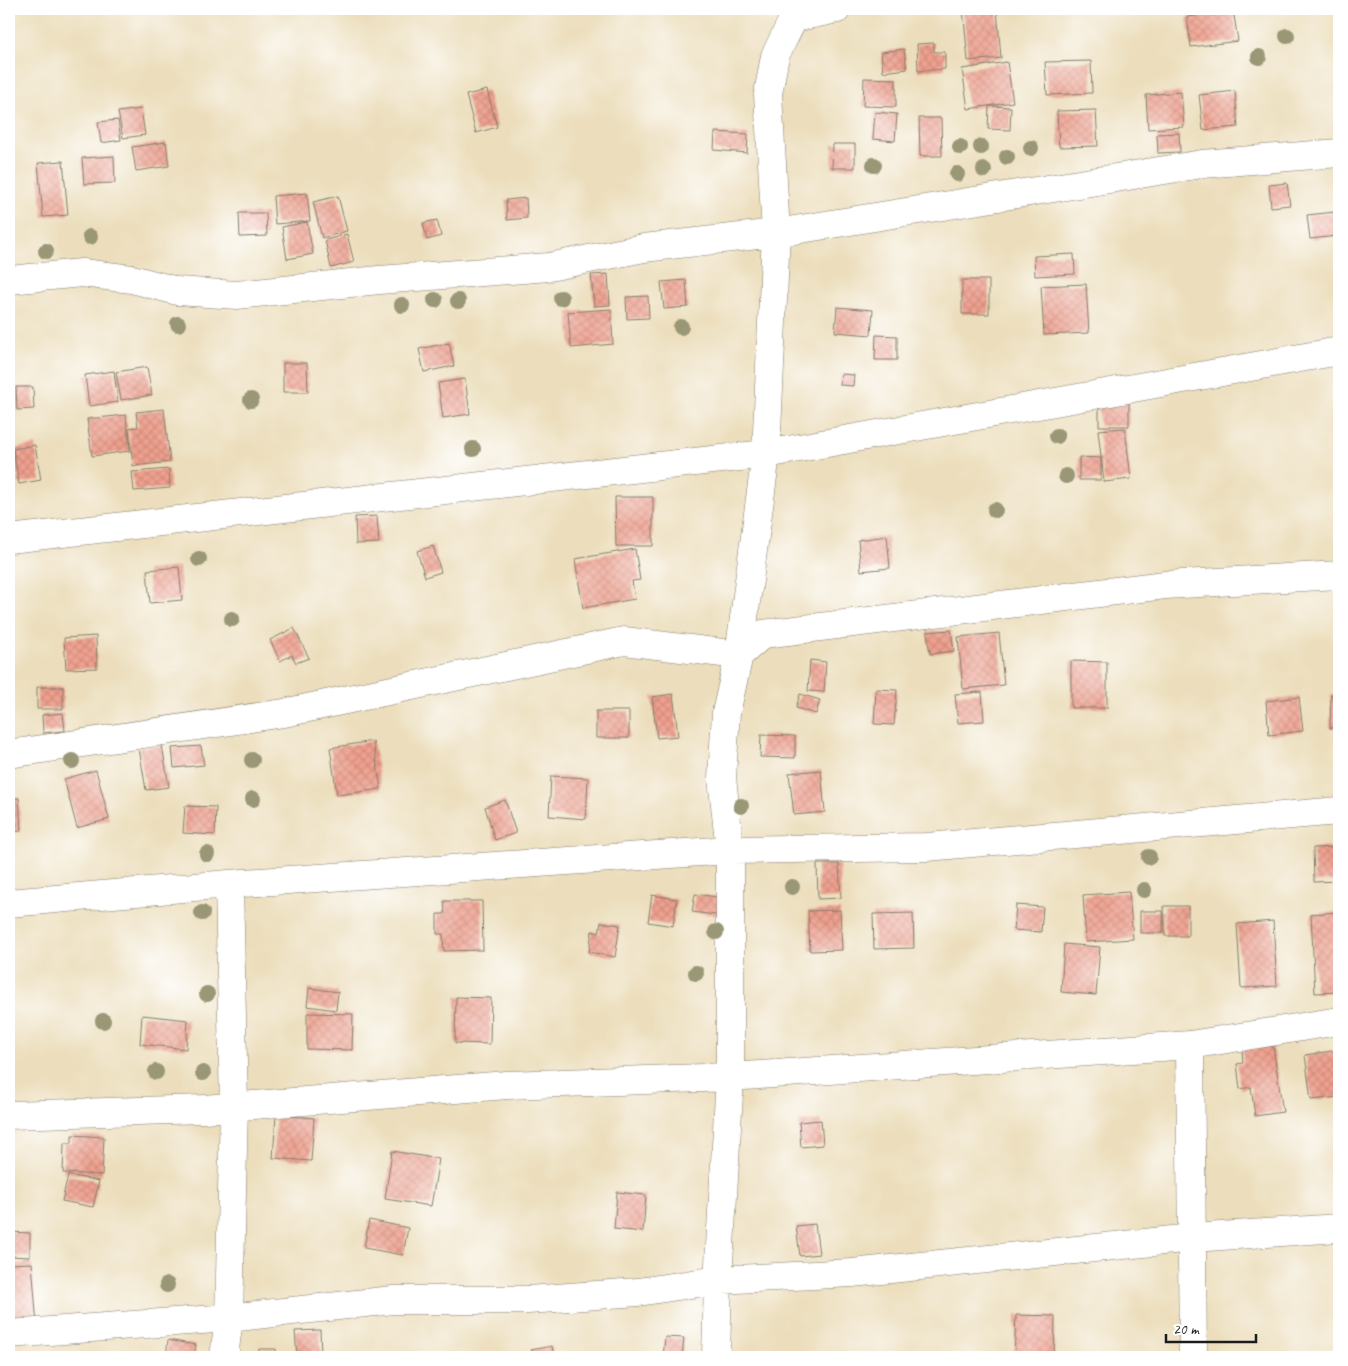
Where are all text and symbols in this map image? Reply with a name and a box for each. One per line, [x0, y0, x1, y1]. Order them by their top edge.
scale bar [1166, 1311, 1256, 1343]
text: 20 m [1173, 1320, 1200, 1339]

